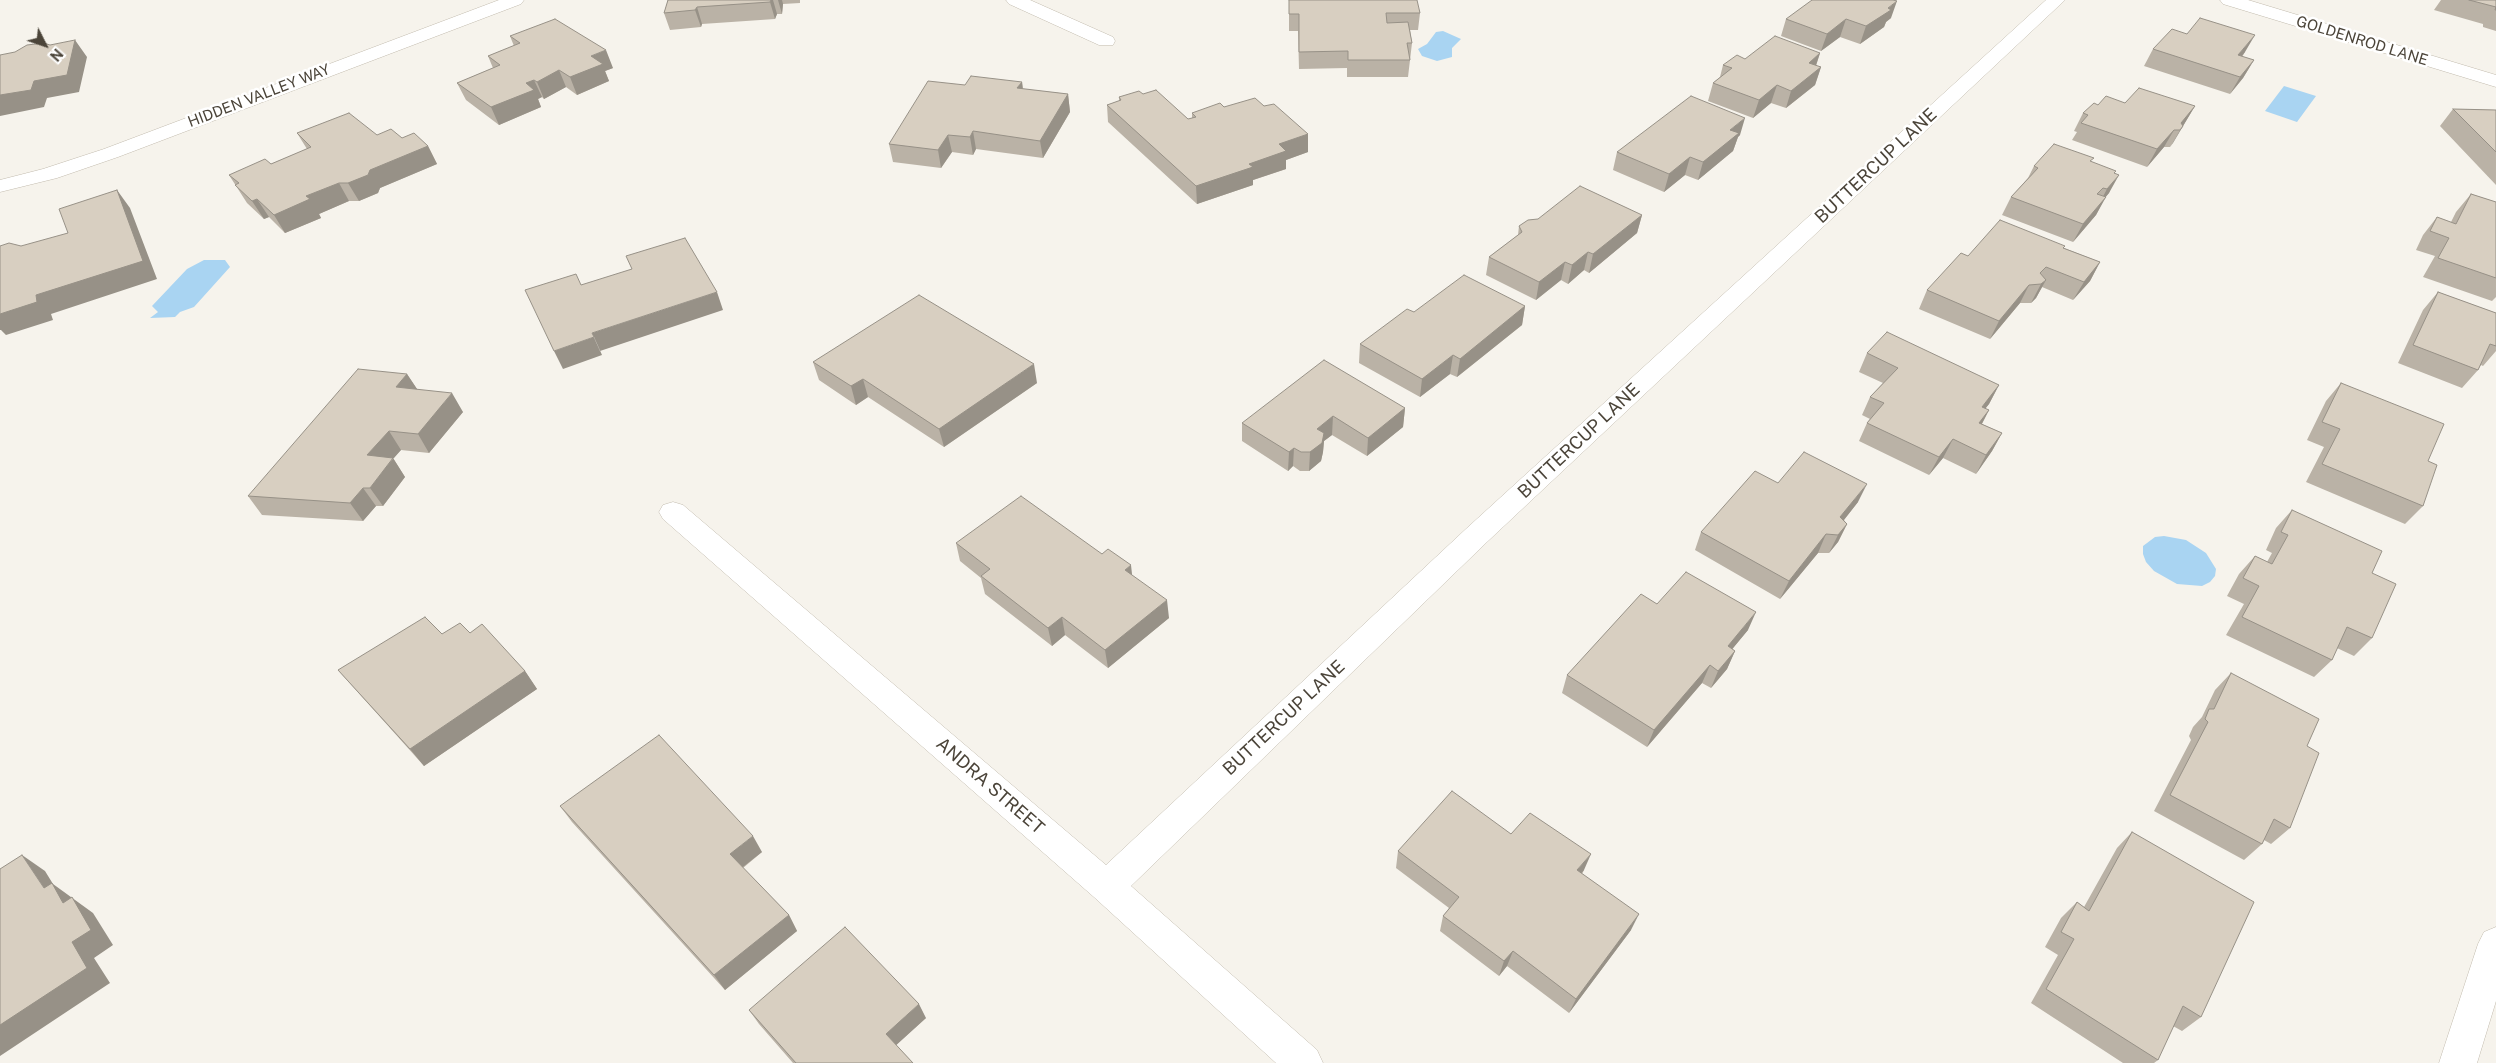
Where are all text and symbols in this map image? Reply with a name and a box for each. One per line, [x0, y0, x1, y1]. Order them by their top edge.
street label: GOLDENROD LANE [2294, 12, 2430, 70]
north arrow [20, 20, 70, 70]
text: N [47, 45, 66, 64]
street label: HIDDEN VALLEY WAY [185, 61, 333, 131]
street label: BUTTERCUP LANE [1811, 104, 1941, 228]
street label: BUTTERCUP LANE [1514, 379, 1644, 503]
street label: BUTTERCUP LANE [1219, 656, 1349, 780]
street label: ANDRA STREET [931, 733, 1049, 839]

